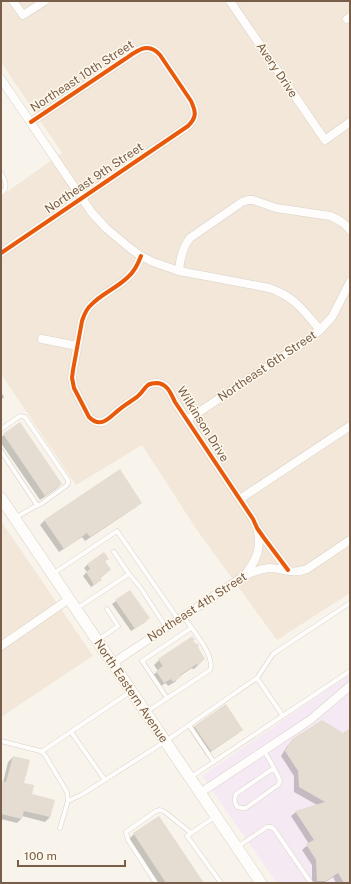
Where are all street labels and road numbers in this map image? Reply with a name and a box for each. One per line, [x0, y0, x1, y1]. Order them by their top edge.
street label: Northeast 10th Street [28, 37, 137, 115]
street label: Avery Drive [253, 40, 301, 100]
street label: Northeast 9th Street [42, 140, 146, 216]
street label: Northeast 6th Street [215, 328, 319, 404]
street label: Wilkinson Drive [174, 384, 232, 464]
street label: Northeast 4th Street [145, 569, 250, 644]
street label: North Eastern Avenue [91, 637, 171, 746]

